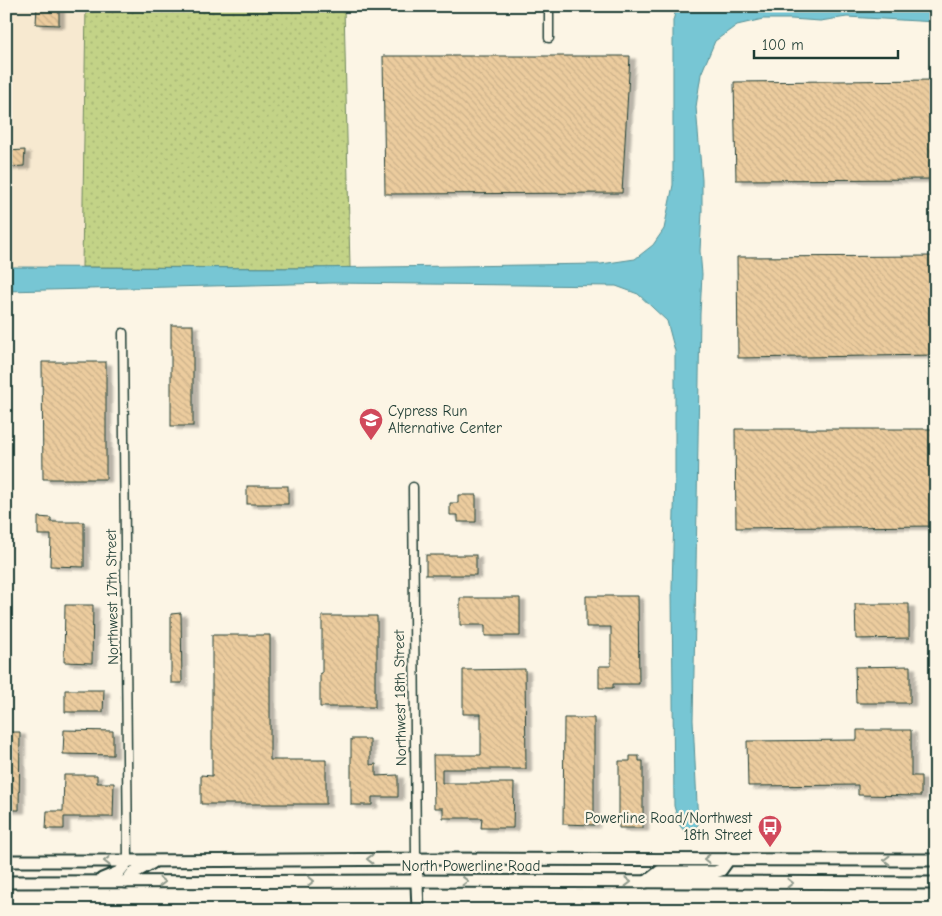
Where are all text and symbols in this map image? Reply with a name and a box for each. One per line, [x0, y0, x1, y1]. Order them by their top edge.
scale bar [754, 28, 898, 60]
text: 100 m [762, 36, 804, 54]
place label: Cypress Run Alternative Center [388, 402, 502, 437]
school or university icon: Cypress Run Alternative Center [358, 407, 384, 441]
street label: Northwest 17th Street [102, 528, 122, 665]
street label: Northwest 18th Street [390, 629, 410, 766]
place label: Powerline Road/Northwest 18th Street [585, 809, 753, 844]
bus stop icon: Powerline Road/Northwest 18th Street [757, 814, 783, 848]
one-way arrow [365, 854, 373, 865]
one-way arrow [703, 854, 710, 864]
one-way arrow [883, 855, 890, 865]
one-way arrow [103, 856, 110, 866]
street label: North Powerline Road [402, 857, 540, 875]
one-way arrow [308, 876, 315, 886]
one-way arrow [462, 876, 469, 886]
one-way arrow [158, 877, 166, 887]
one-way arrow [624, 877, 632, 887]
one-way arrow [786, 878, 794, 888]

